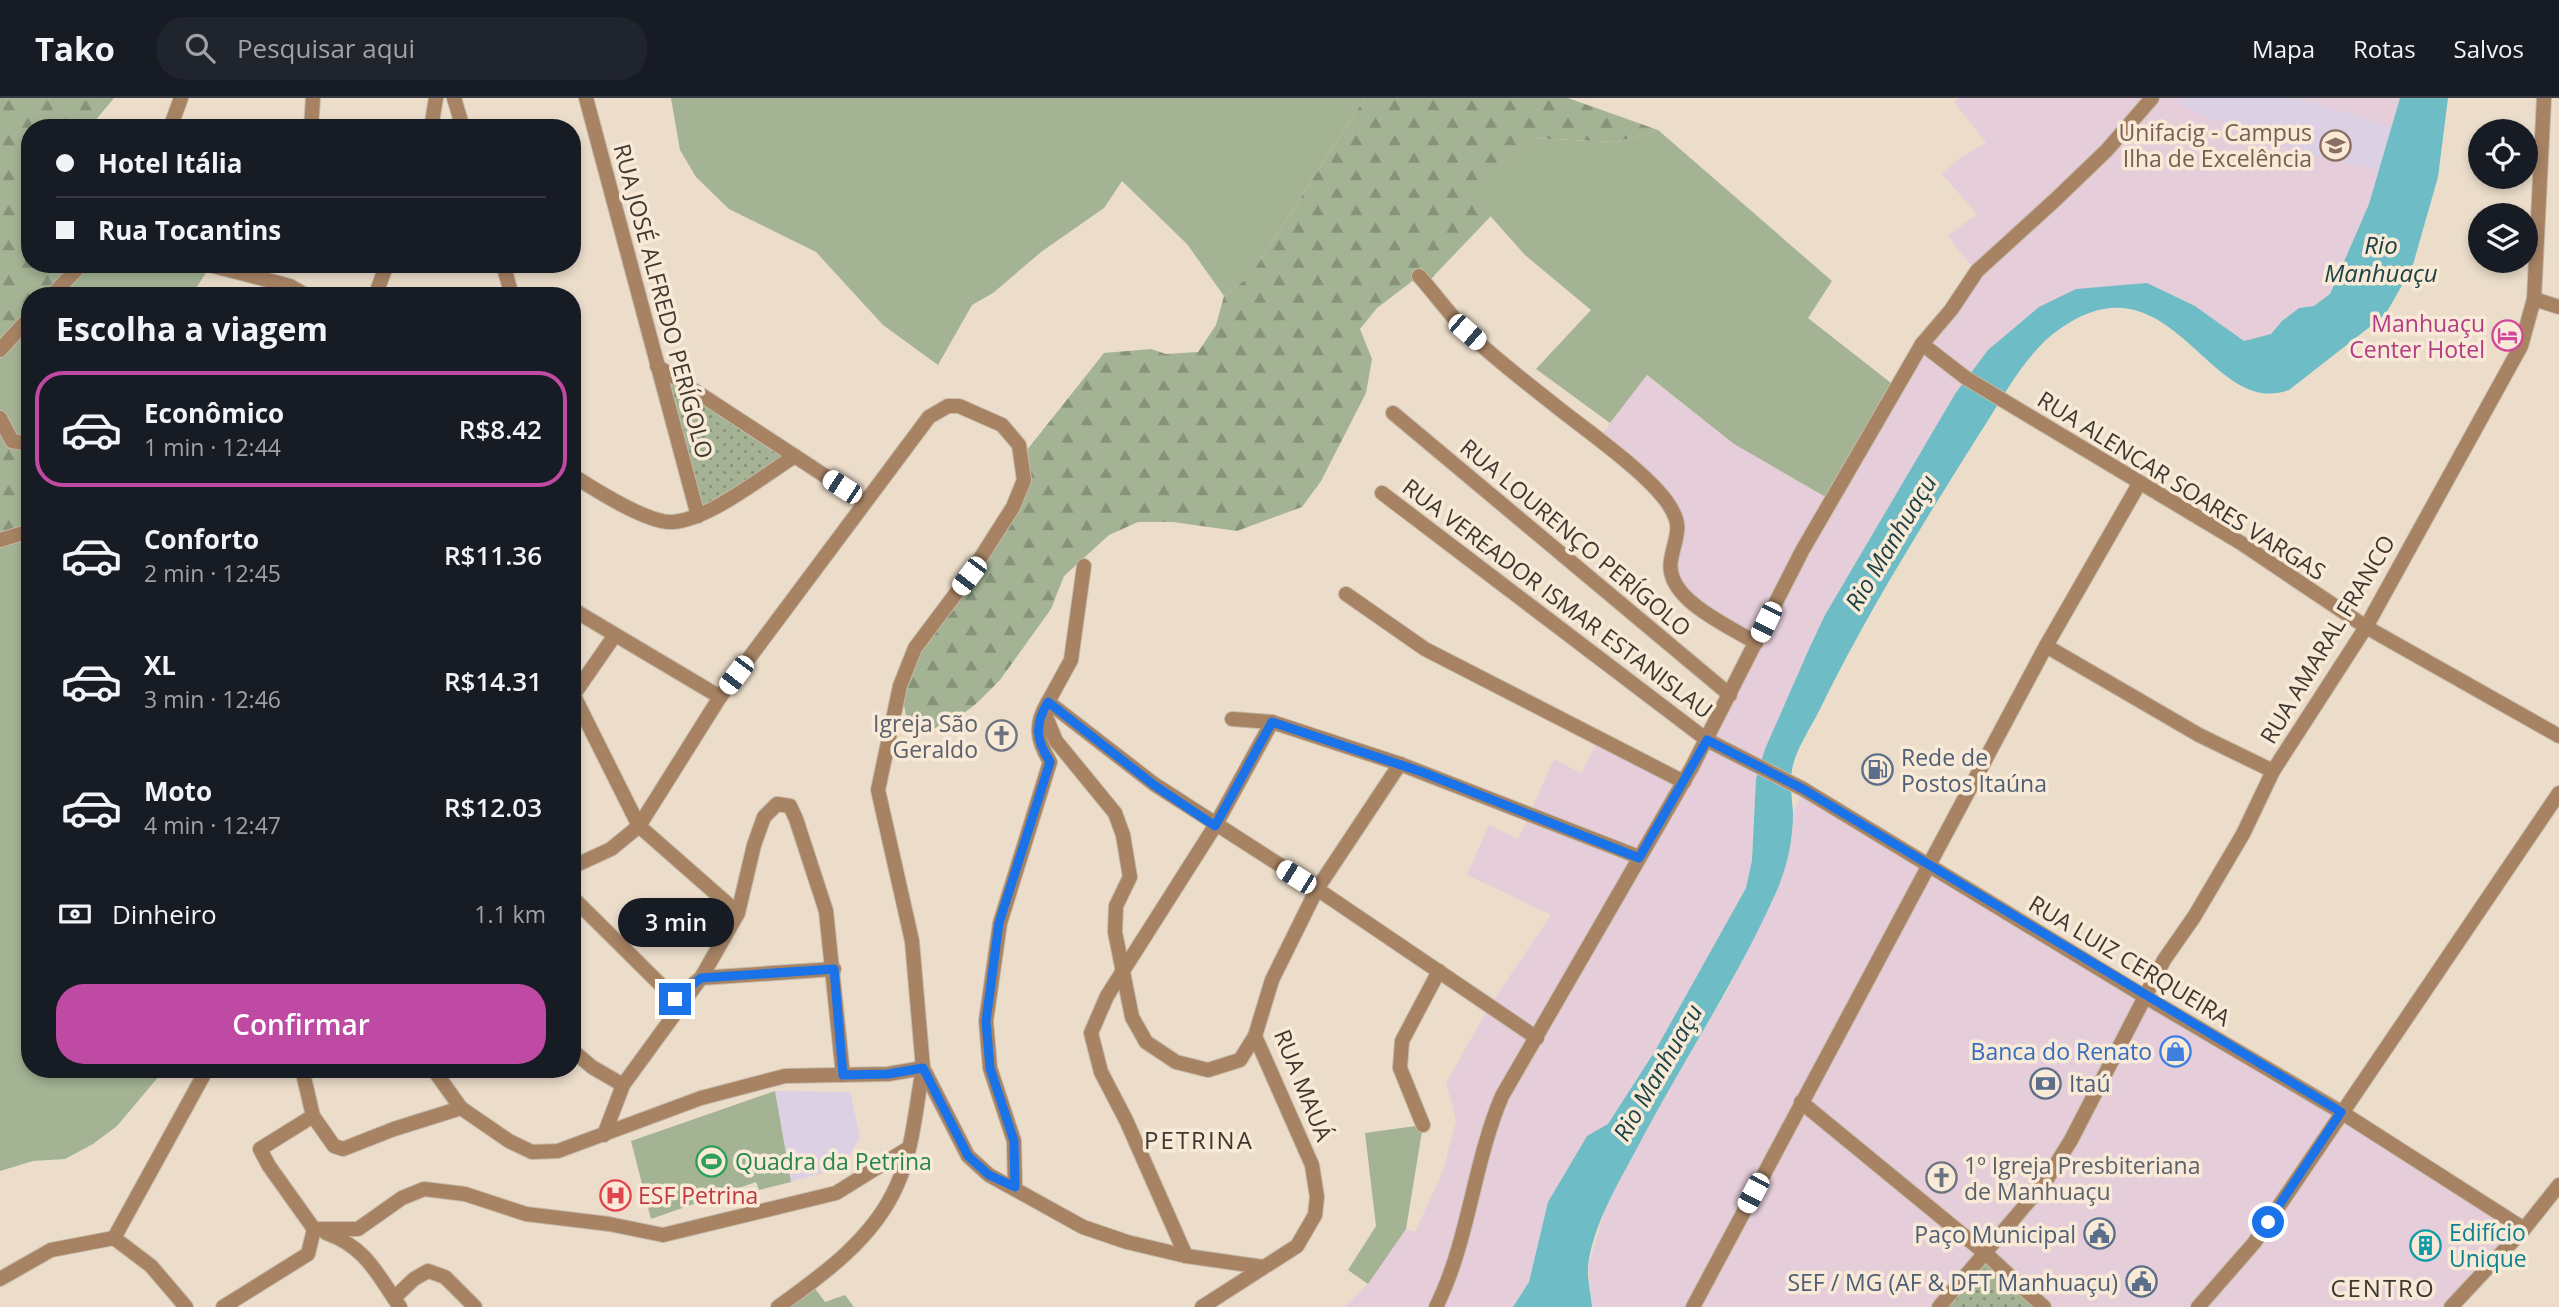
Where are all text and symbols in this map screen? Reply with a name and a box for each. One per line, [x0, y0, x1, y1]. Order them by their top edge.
search box [157, 17, 647, 80]
text: Tako [35, 26, 115, 71]
icon: search [181, 29, 219, 67]
text: Pesquisar aqui [237, 30, 415, 66]
text: Mapa [2252, 32, 2315, 65]
text: Rotas [2353, 32, 2416, 65]
text: Salvos [2454, 32, 2524, 65]
place label: Unifacig - Campus Ilha de Excelência [2118, 116, 2312, 174]
map controls [2468, 119, 2538, 273]
button: locate [2468, 119, 2538, 189]
school or university icon: Unifacig - Campus Ilha de Excelência [2318, 128, 2352, 162]
street label: RUA JOSÉ ALFREDO PERÍGOLO [607, 140, 721, 462]
text: Hotel Itália [98, 145, 243, 181]
button: layers [2468, 203, 2538, 273]
text: Rua Tocantins [98, 212, 281, 248]
water label: Rio Manhuaçu [2324, 228, 2438, 289]
text: Escolha a viagem [56, 307, 328, 350]
place label: Manhuaçu Center Hotel [2349, 307, 2485, 365]
car [1445, 310, 1490, 354]
hotel icon: Manhuaçu Center Hotel [2491, 319, 2525, 353]
street label: RUA ALENCAR SOARES VARGAS [2032, 383, 2332, 587]
text: Econômico [144, 395, 284, 431]
icon: car [60, 398, 123, 461]
text: R$8.42 [459, 411, 542, 447]
text: 1 min · 12:44 [144, 431, 281, 463]
street label: RUA LOURENÇO PERÍGOLO [1454, 431, 1698, 643]
car [819, 467, 866, 507]
water label: Rio Manhuaçu [1836, 468, 1944, 616]
street label: RUA VEREADOR ISMAR ESTANISLAU [1396, 471, 1720, 725]
text: Conforto [144, 521, 259, 557]
icon: car [60, 524, 123, 587]
street label: RUA AMARAL FRANCO [2252, 529, 2402, 749]
text: R$11.36 [444, 537, 542, 573]
car [948, 553, 991, 599]
text: 2 min · 12:45 [144, 557, 281, 589]
car [1748, 599, 1785, 645]
text: XL [144, 647, 176, 683]
icon: car [60, 650, 123, 713]
car [715, 652, 758, 698]
text: R$14.31 [444, 663, 542, 699]
text: 3 min · 12:46 [144, 683, 281, 715]
place label: Igreja São Geraldo [873, 707, 978, 765]
church icon: Igreja São Geraldo [984, 719, 1018, 753]
place label: Rede de Postos Itaúna [1901, 741, 2047, 799]
fuel station icon: Rede de Postos Itaúna [1861, 753, 1895, 787]
text: Moto [144, 773, 212, 809]
icon: car [60, 776, 123, 839]
text: R$12.03 [444, 789, 542, 825]
text: 4 min · 12:47 [144, 809, 281, 841]
car [1273, 857, 1320, 897]
street label: RUA LUIZ CERQUEIRA [2023, 887, 2237, 1033]
icon: cash [56, 895, 94, 933]
text: Dinheiro [112, 896, 217, 932]
text: 1.1 km [474, 898, 546, 930]
callout: 3 min [617, 898, 733, 946]
text: 3 min [645, 906, 707, 938]
route end [659, 983, 691, 1015]
button: Confirmar [56, 984, 546, 1064]
water label: Rio Manhuaçu [1604, 997, 1710, 1146]
street label: RUA MAUÁ [1267, 1024, 1341, 1146]
shop icon: Banca do Renato [2158, 1034, 2192, 1068]
place label: Banca do Renato [1971, 1035, 2152, 1067]
bank icon: Itaú [2029, 1066, 2063, 1100]
place label: Itaú [2069, 1067, 2111, 1099]
district label: PETRINA [1144, 1123, 1254, 1156]
sports icon: Quadra da Petrina [695, 1144, 729, 1178]
place label: Quadra da Petrina [735, 1145, 932, 1177]
place label: 1º Igreja Presbiteriana de Manhuaçu [1964, 1149, 2200, 1207]
church icon: 1º Igreja Presbiteriana de Manhuaçu [1924, 1161, 1958, 1195]
car [1734, 1170, 1773, 1216]
hospital icon: ESF Petrina [598, 1178, 632, 1212]
place label: ESF Petrina [638, 1179, 758, 1211]
route start [2252, 1206, 2284, 1238]
place label: Edifício Unique [2449, 1216, 2527, 1274]
public building icon: Paço Municipal [2082, 1217, 2116, 1251]
place label: Paço Municipal [1914, 1218, 2076, 1250]
building icon: Edifício Unique [2409, 1228, 2443, 1262]
public building icon: SEF / MG (AF & DFT Manhuaçu) [2124, 1265, 2158, 1299]
place label: SEF / MG (AF & DFT Manhuaçu) [1787, 1266, 2118, 1298]
district label: CENTRO [2330, 1271, 2436, 1304]

